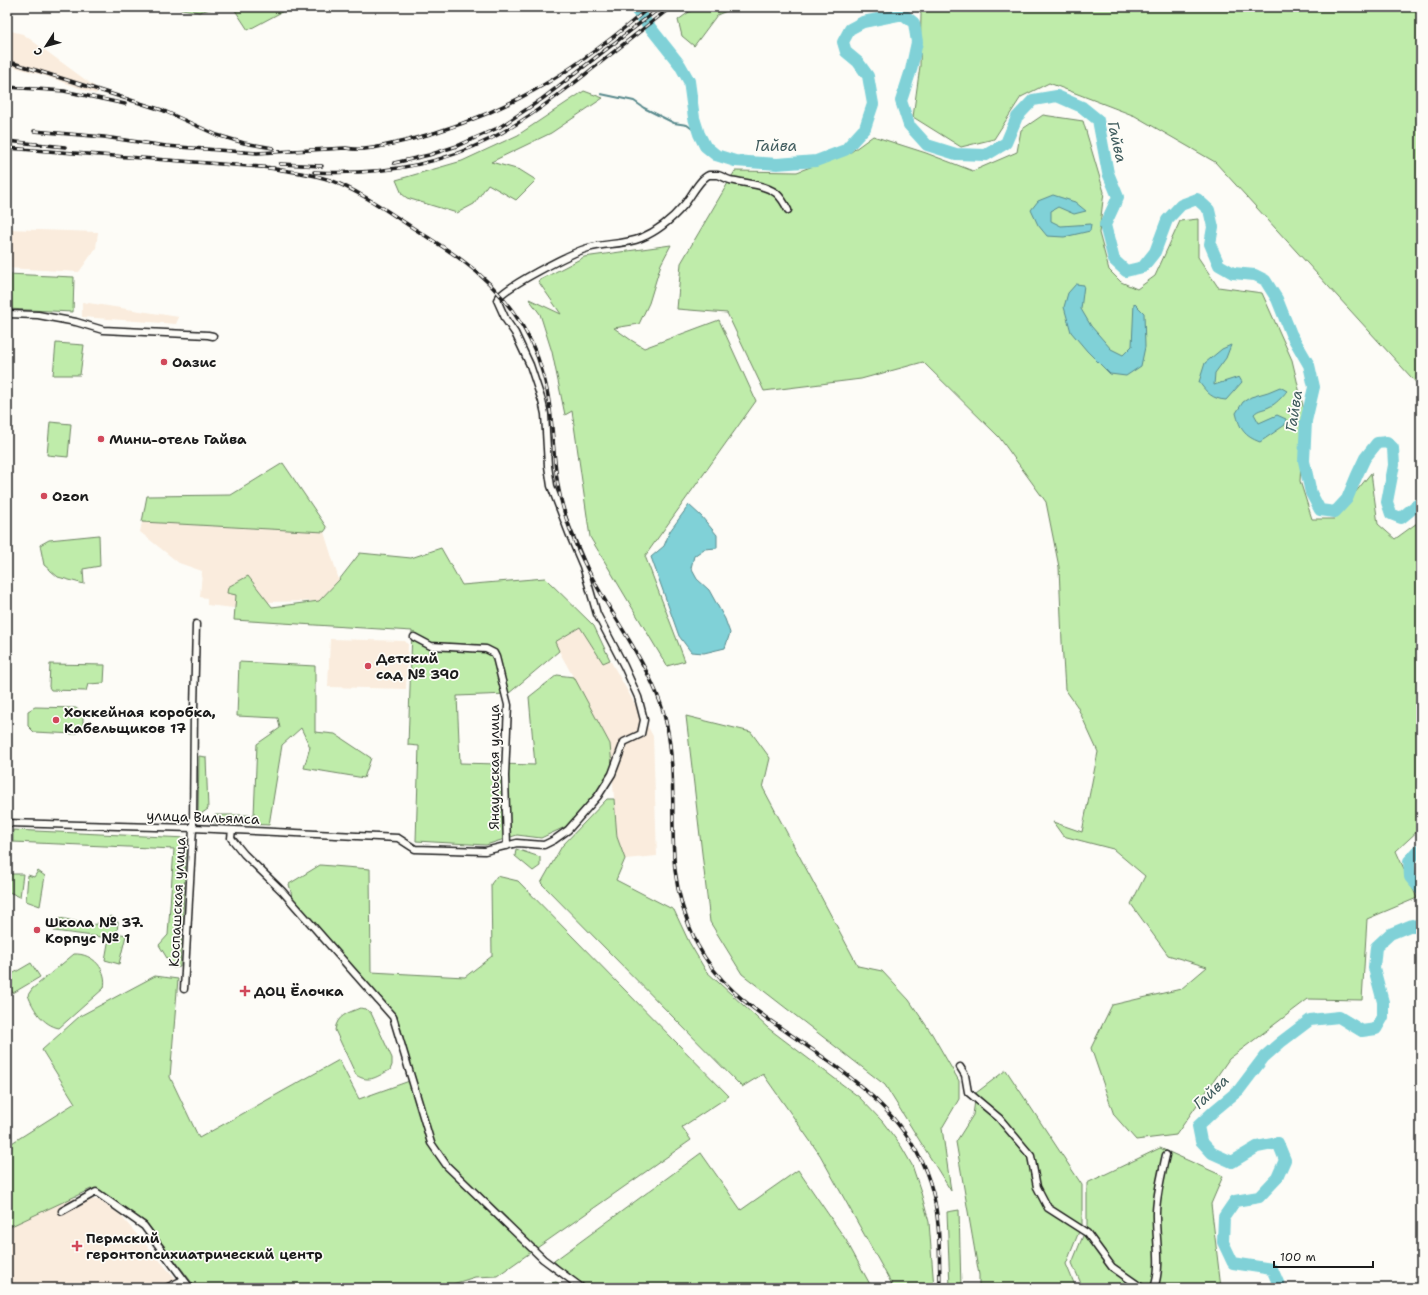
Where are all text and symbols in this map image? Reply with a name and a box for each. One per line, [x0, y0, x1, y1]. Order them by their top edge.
north arrow [26, 26, 66, 66]
text: С [30, 44, 46, 59]
water label: Гайва [1103, 119, 1131, 165]
water label: Гайва [755, 136, 797, 156]
place label: Оазис [172, 353, 216, 371]
marker: Оазис [159, 357, 169, 367]
water label: Гайва [1281, 389, 1307, 433]
place label: Мини-отель Гайва [109, 430, 247, 448]
marker: Мини-отель Гайва [96, 434, 106, 444]
place label: Ozon [52, 487, 89, 505]
marker: Ozon [39, 491, 49, 501]
place label: Детский сад № 390 [376, 649, 459, 683]
marker: Детский сад № 390 [363, 661, 373, 671]
place label: Хоккейная коробка, Кабельщиков 17 [64, 703, 216, 737]
street label: Янаульская улица [485, 704, 503, 830]
marker: Хоккейная коробка, Кабельщиков 17 [51, 715, 61, 725]
street label: улица Вильямса [146, 806, 260, 828]
street label: Коспашская улица [165, 836, 189, 967]
place label: Школа № 37. Корпус № 1 [45, 913, 144, 947]
marker: Школа № 37. Корпус № 1 [32, 925, 42, 935]
place label: ДОЦ Ёлочка [254, 982, 344, 1000]
marker: ДОЦ Ёлочка [239, 985, 251, 997]
water label: Гайва [1189, 1070, 1233, 1114]
place label: Пермский геронтопсихиатрический центр [86, 1229, 323, 1263]
marker: Пермский геронтопсихиатрический центр [71, 1240, 83, 1252]
scale bar [1274, 1243, 1373, 1269]
text: 100 m [1280, 1249, 1316, 1265]

